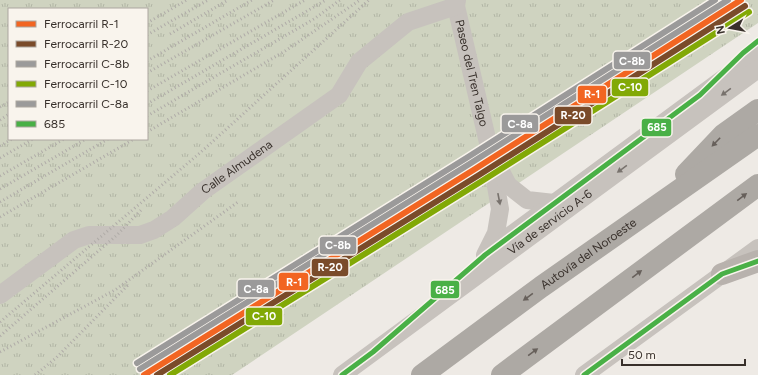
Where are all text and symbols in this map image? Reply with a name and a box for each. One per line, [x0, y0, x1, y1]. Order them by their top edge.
legend [8, 8, 148, 140]
north arrow [710, 8, 750, 48]
text: Ferrocarril R-1 [44, 17, 119, 31]
street label: Paseo del Tren Talgo [452, 18, 491, 128]
text: N [713, 24, 728, 35]
text: Ferrocarril R-20 [44, 37, 128, 51]
line badge: C-8b [613, 51, 651, 70]
text: C-8b [619, 55, 645, 68]
text: Ferrocarril C-8b [44, 57, 129, 71]
text: Ferrocarril C-10 [44, 77, 128, 91]
line badge: C-10 [611, 78, 649, 97]
text: C-10 [618, 81, 642, 94]
line badge: R-1 [577, 85, 607, 104]
text: R-1 [584, 88, 600, 101]
one-way arrow [721, 88, 732, 96]
text: Ferrocarril C-8a [44, 97, 128, 111]
line badge: R-20 [554, 106, 592, 125]
text: R-20 [560, 109, 586, 122]
line badge: C-8a [501, 114, 539, 133]
text: 685 [44, 117, 65, 131]
text: C-8a [507, 118, 533, 131]
line badge: 685 [641, 118, 672, 137]
text: 685 [647, 121, 667, 134]
street label: Calle Almudena [198, 137, 275, 197]
one-way arrow [711, 137, 721, 147]
one-way arrow [616, 165, 627, 173]
street label: Vía de servicio A-6 [505, 186, 595, 258]
one-way arrow [496, 193, 502, 206]
one-way arrow [736, 193, 747, 201]
street label: Autovía del Noroeste [538, 215, 640, 292]
line badge: C-8b [319, 236, 357, 255]
text: C-8b [325, 239, 351, 252]
line badge: R-20 [311, 258, 349, 277]
text: R-20 [317, 261, 343, 274]
one-way arrow [632, 270, 643, 279]
line badge: R-1 [278, 272, 309, 291]
text: R-1 [286, 276, 302, 289]
line badge: C-8a [237, 279, 275, 298]
line badge: 685 [430, 280, 460, 299]
text: C-8a [243, 283, 269, 296]
text: 685 [435, 284, 455, 297]
one-way arrow [522, 293, 533, 301]
line badge: C-10 [245, 307, 283, 326]
text: C-10 [252, 310, 276, 323]
scale bar [622, 341, 745, 367]
one-way arrow [528, 348, 538, 356]
text: 50 m [628, 348, 656, 362]

